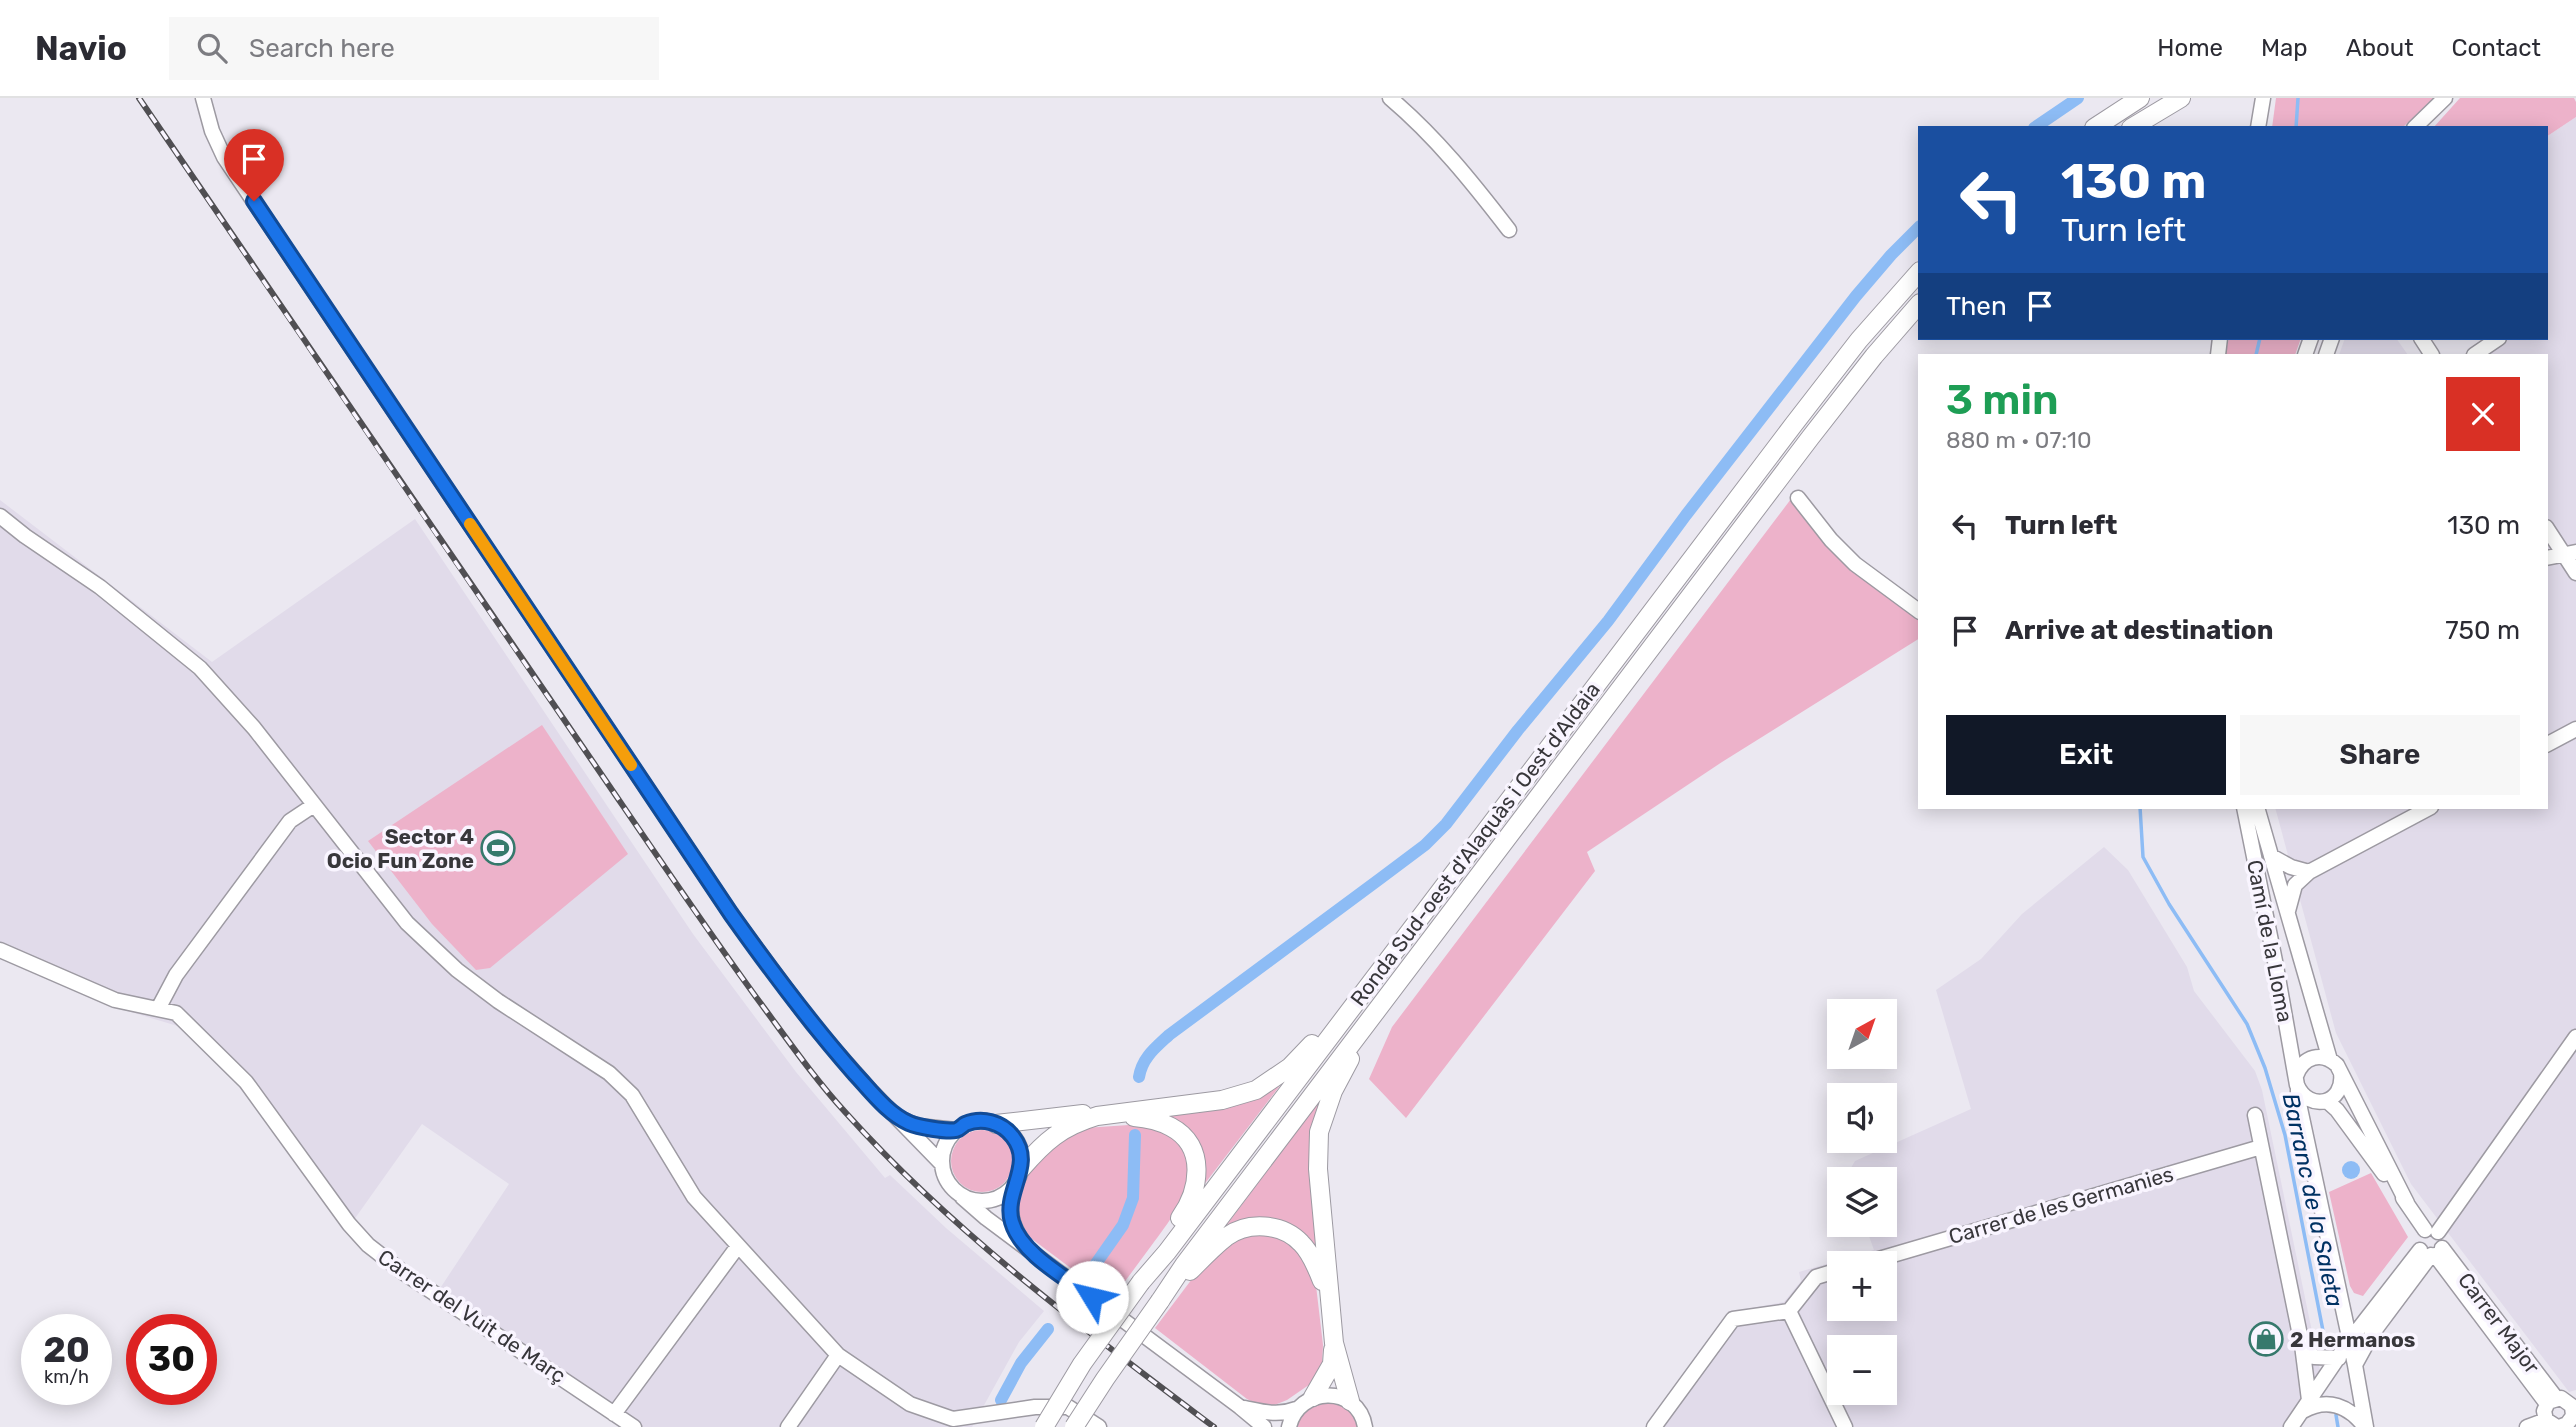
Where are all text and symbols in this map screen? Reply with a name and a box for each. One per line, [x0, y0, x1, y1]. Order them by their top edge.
search box [169, 17, 659, 80]
text: Navio [35, 29, 127, 68]
icon: search [193, 29, 231, 67]
text: Search here [249, 33, 395, 64]
text: Home [2157, 34, 2223, 62]
text: Map [2261, 34, 2308, 62]
text: About [2346, 34, 2414, 62]
text: Contact [2452, 34, 2541, 62]
pin [224, 129, 284, 201]
icon: arrive [235, 140, 273, 178]
text: 130 m [2061, 152, 2206, 210]
icon: left [1946, 154, 2037, 245]
text: Turn left [2061, 211, 2186, 249]
icon: arrive [2021, 287, 2059, 325]
text: Then [1946, 291, 2007, 322]
text: 3 min [1946, 375, 2059, 425]
button: close [2446, 377, 2520, 451]
text: 880 m · 07:10 [1946, 426, 2092, 454]
icon: left [1946, 507, 1984, 545]
text: Turn left [2005, 510, 2117, 541]
text: 130 m [2447, 510, 2520, 541]
icon: arrive [1946, 612, 1984, 650]
text: Arrive at destination [2005, 615, 2273, 646]
text: 750 m [2445, 615, 2520, 646]
street label: Ronda Sud-oest d'Alaquàs i Oest d'Aldaia [1345, 677, 1605, 1011]
button: Exit [1946, 715, 2226, 795]
button: Share [2240, 715, 2520, 795]
place label: Sector 4 Ocio Fun Zone [327, 824, 474, 873]
sports icon: Sector 4 Ocio Fun Zone [479, 829, 517, 867]
street label: Camí de la Lloma [2242, 858, 2298, 1024]
north arrow [1827, 999, 1897, 1069]
map controls [1827, 999, 1897, 1405]
button: sound [1827, 1083, 1897, 1153]
water label: Barranc de la Saleta [2277, 1091, 2349, 1309]
street label: Carrer de les Germanies [1946, 1161, 2176, 1249]
button: layers [1827, 1167, 1897, 1237]
street label: Carrer del Vuit de Març [373, 1244, 571, 1388]
button: + [1827, 1251, 1897, 1321]
position arrow [1055, 1260, 1129, 1334]
street label: Carrer Major [2453, 1268, 2545, 1378]
speed limit sign: 30 [126, 1314, 217, 1405]
shop icon: 2 Hermanos [2247, 1320, 2285, 1358]
place label: 2 Hermanos [2290, 1327, 2415, 1352]
text: 20 [43, 1329, 90, 1371]
button: − [1827, 1335, 1897, 1405]
text: km/h [44, 1366, 89, 1388]

